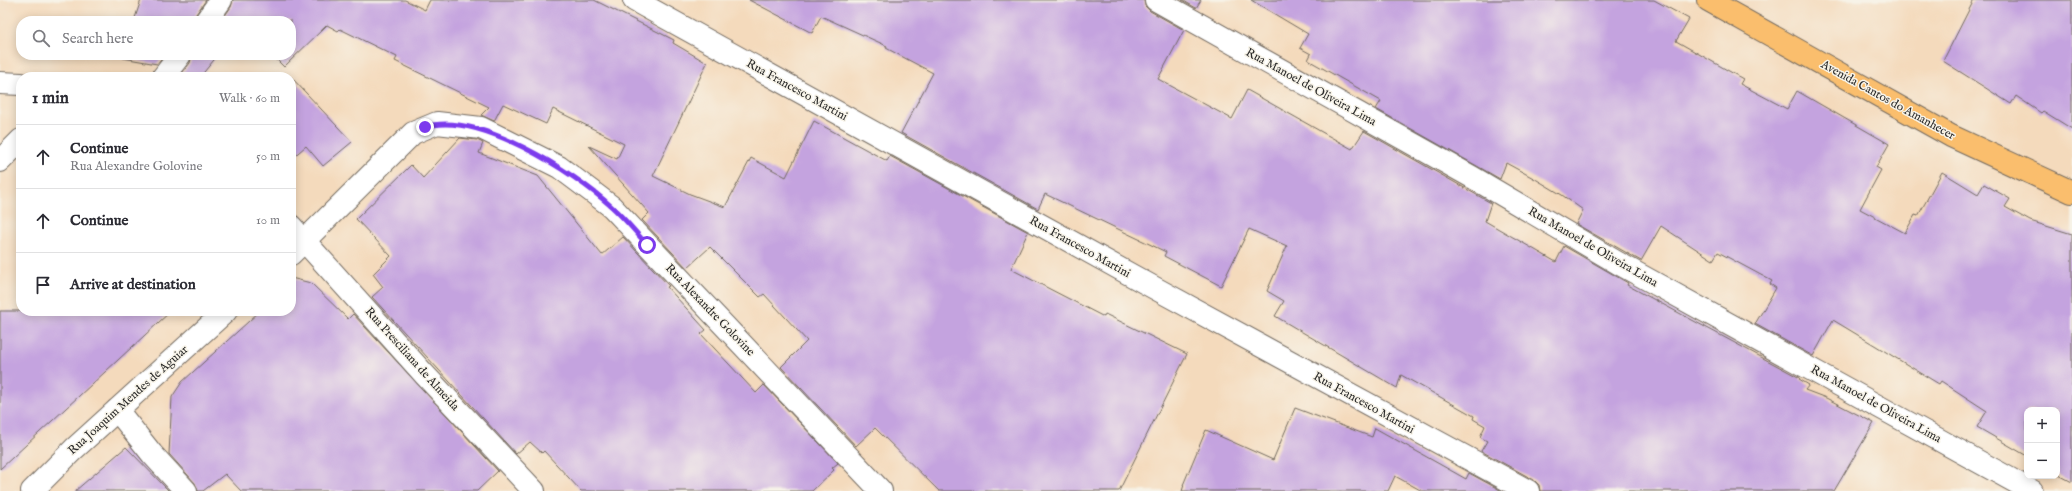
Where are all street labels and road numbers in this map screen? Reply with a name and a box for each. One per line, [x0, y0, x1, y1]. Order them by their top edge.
street label: Rua Manoel de Oliveira Lima [1243, 45, 1380, 130]
street label: Rua Francesco Martini [744, 56, 850, 124]
street label: Avenida Cantos do Amanhecer [1817, 56, 1958, 144]
street label: Rua Manoel de Oliveira Lima [1526, 204, 1661, 291]
street label: Rua Francesco Martini [1027, 213, 1133, 281]
street label: Rua Alexandre Golovine [662, 261, 758, 360]
street label: Rua Presciliana de Almeida [362, 304, 463, 414]
street label: Rua Joaquim Mendes de Aguiar [65, 342, 192, 459]
street label: Rua Manoel de Oliveira Lima [1808, 362, 1945, 447]
street label: Rua Francesco Martini [1311, 369, 1417, 437]

